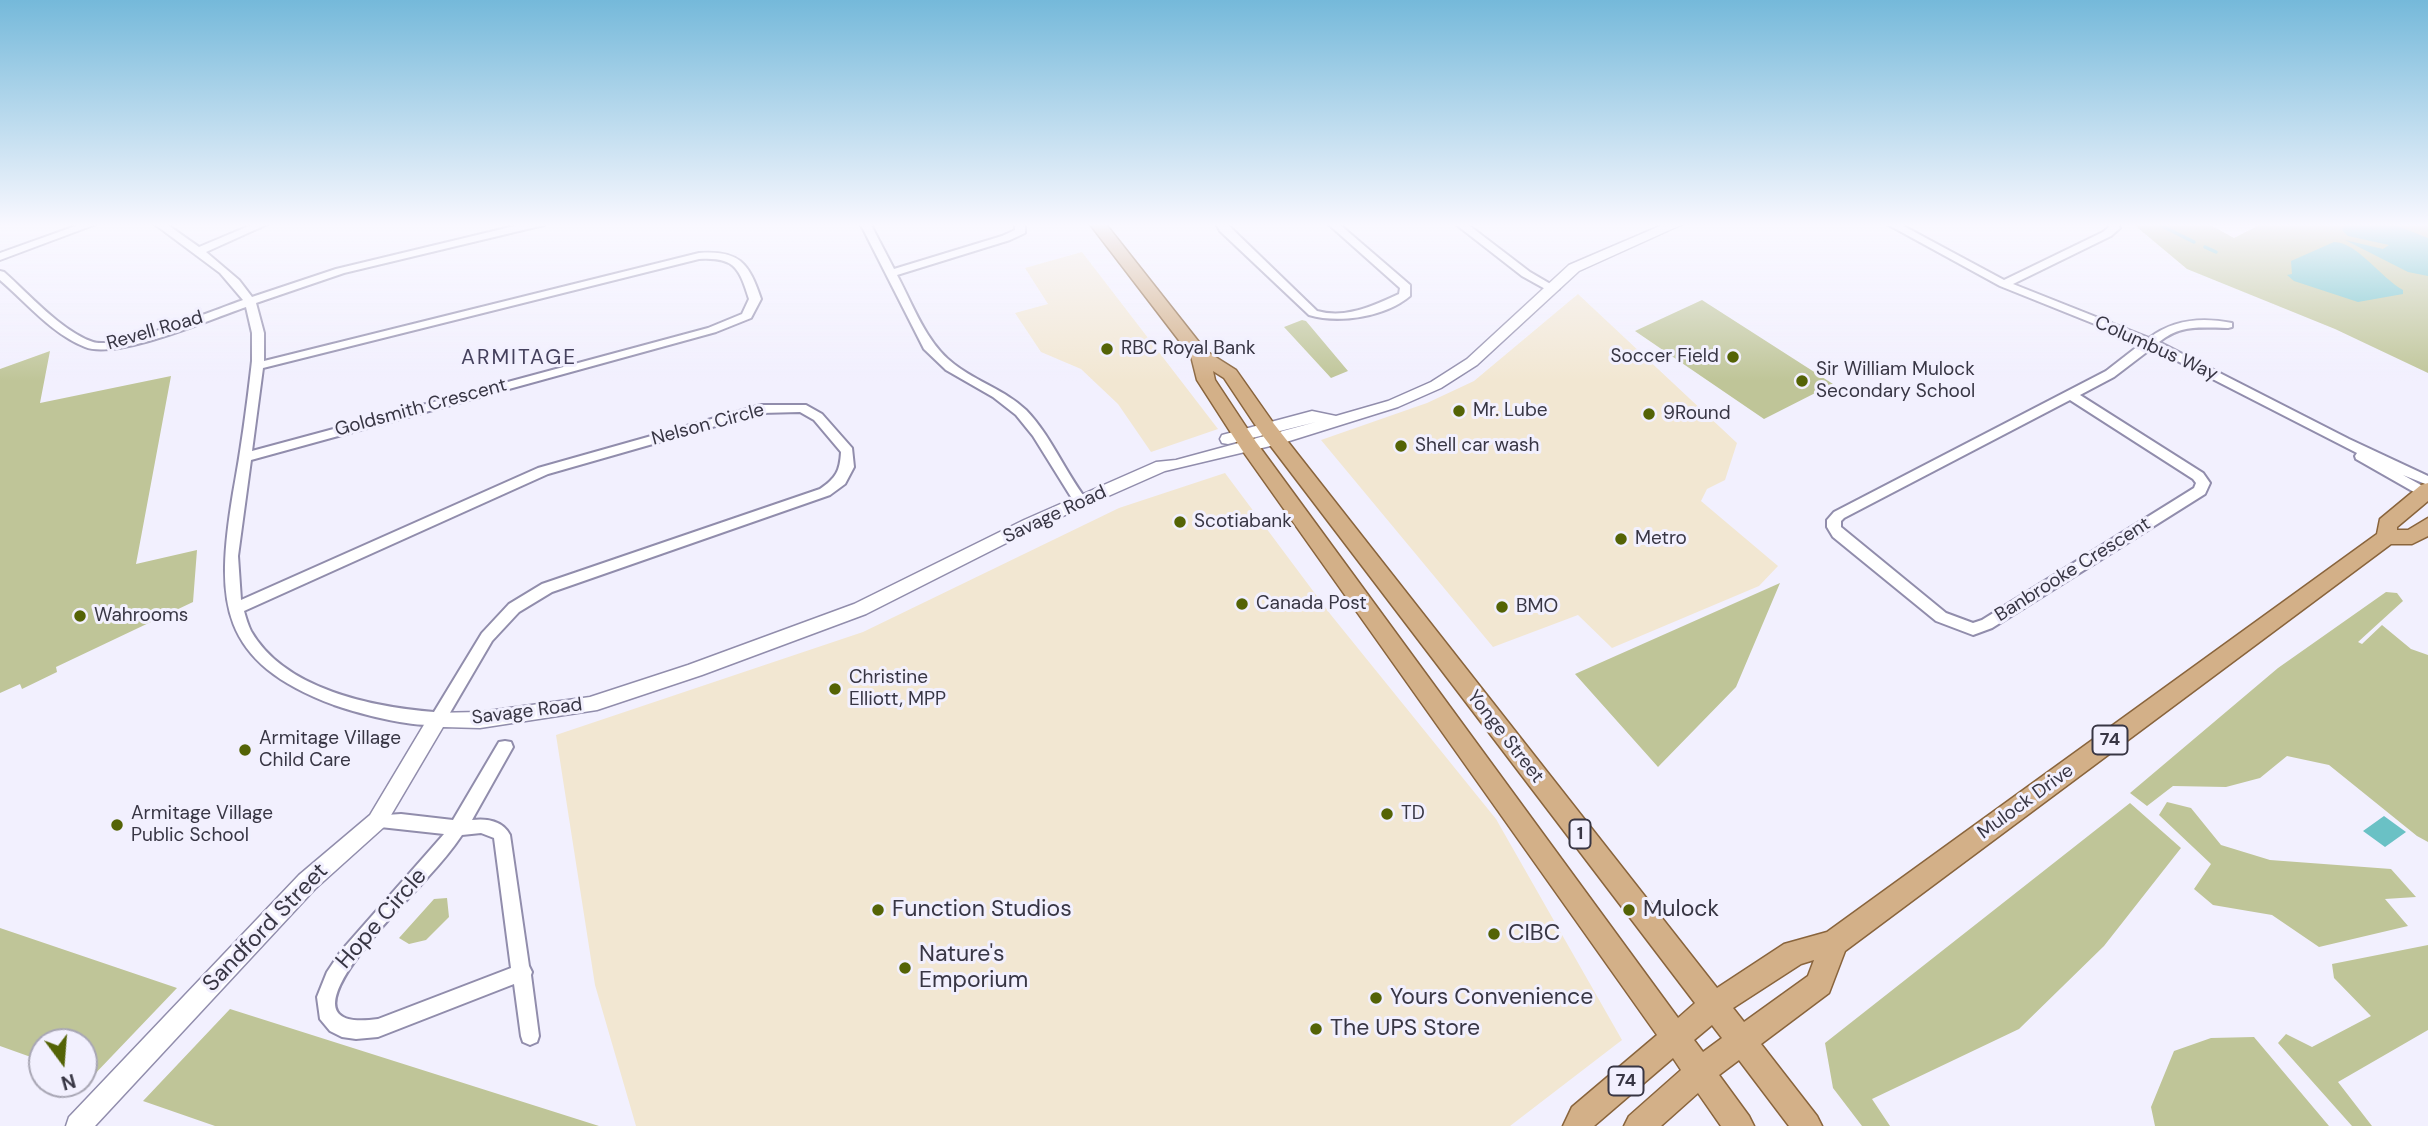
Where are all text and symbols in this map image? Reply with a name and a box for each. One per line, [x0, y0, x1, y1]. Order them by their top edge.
street label: Revell Road [104, 306, 206, 356]
street label: Columbus Way [2091, 312, 2221, 386]
place label: RBC Royal Bank [1121, 338, 1256, 360]
marker: RBC Royal Bank [1099, 341, 1115, 357]
district label: ARMITAGE [462, 345, 576, 371]
place label: Soccer Field [1610, 346, 1719, 368]
marker: Soccer Field [1725, 349, 1741, 365]
place label: Sir William Mulock Secondary School [1816, 359, 1975, 403]
marker: Sir William Mulock Secondary School [1794, 373, 1810, 389]
street label: Goldsmith Crescent [333, 374, 509, 442]
street label: Nelson Circle [649, 399, 767, 451]
place label: Mr. Lube [1473, 400, 1548, 422]
marker: Mr. Lube [1451, 403, 1467, 419]
place label: 9Round [1663, 403, 1731, 425]
marker: 9Round [1641, 406, 1657, 422]
place label: Shell car wash [1415, 435, 1540, 457]
marker: Shell car wash [1393, 438, 1409, 454]
street label: Savage Road [1000, 481, 1110, 549]
place label: Scotiabank [1194, 511, 1292, 533]
street label: Banbrooke Crescent [1991, 513, 2155, 627]
marker: Scotiabank [1172, 514, 1188, 530]
place label: Metro [1635, 528, 1687, 550]
marker: Metro [1613, 531, 1629, 547]
place label: Canada Post [1256, 593, 1367, 615]
marker: Canada Post [1234, 596, 1250, 612]
place label: BMO [1516, 596, 1558, 618]
marker: BMO [1494, 599, 1510, 615]
place label: Wahrooms [94, 605, 188, 627]
marker: Wahrooms [72, 608, 88, 624]
place label: Christine Elliott, MPP [849, 667, 946, 711]
marker: Christine Elliott, MPP [827, 681, 843, 697]
street label: Yonge Street [1462, 686, 1548, 788]
street label: Savage Road [470, 694, 584, 730]
road number: 74 [2092, 726, 2128, 754]
place label: Armitage Village Child Care [259, 728, 401, 772]
marker: Armitage Village Child Care [237, 742, 253, 758]
street label: Mulock Drive [1974, 760, 2078, 844]
place label: Armitage Village Public School [131, 803, 273, 847]
place label: TD [1401, 803, 1425, 825]
marker: TD [1379, 806, 1395, 822]
marker: Armitage Village Public School [109, 817, 125, 833]
road number: 1 [1570, 820, 1590, 848]
street label: Sandford Street [198, 858, 334, 998]
street label: Hope Circle [331, 863, 433, 975]
place label: Function Studios [892, 896, 1072, 924]
place label: Mulock [1643, 896, 1719, 924]
marker: Function Studios [870, 902, 886, 918]
marker: Mulock [1621, 902, 1637, 918]
place label: CIBC [1508, 920, 1560, 948]
marker: CIBC [1486, 926, 1502, 942]
place label: Nature's Emporium [919, 941, 1028, 995]
marker: Nature's Emporium [897, 960, 913, 976]
place label: Yours Convenience [1390, 984, 1593, 1012]
marker: Yours Convenience [1368, 990, 1384, 1006]
place label: The UPS Store [1330, 1015, 1480, 1043]
marker: The UPS Store [1308, 1021, 1324, 1037]
north arrow [28, 1028, 98, 1098]
road number: 74 [1608, 1066, 1644, 1096]
text: N [58, 1068, 78, 1096]

